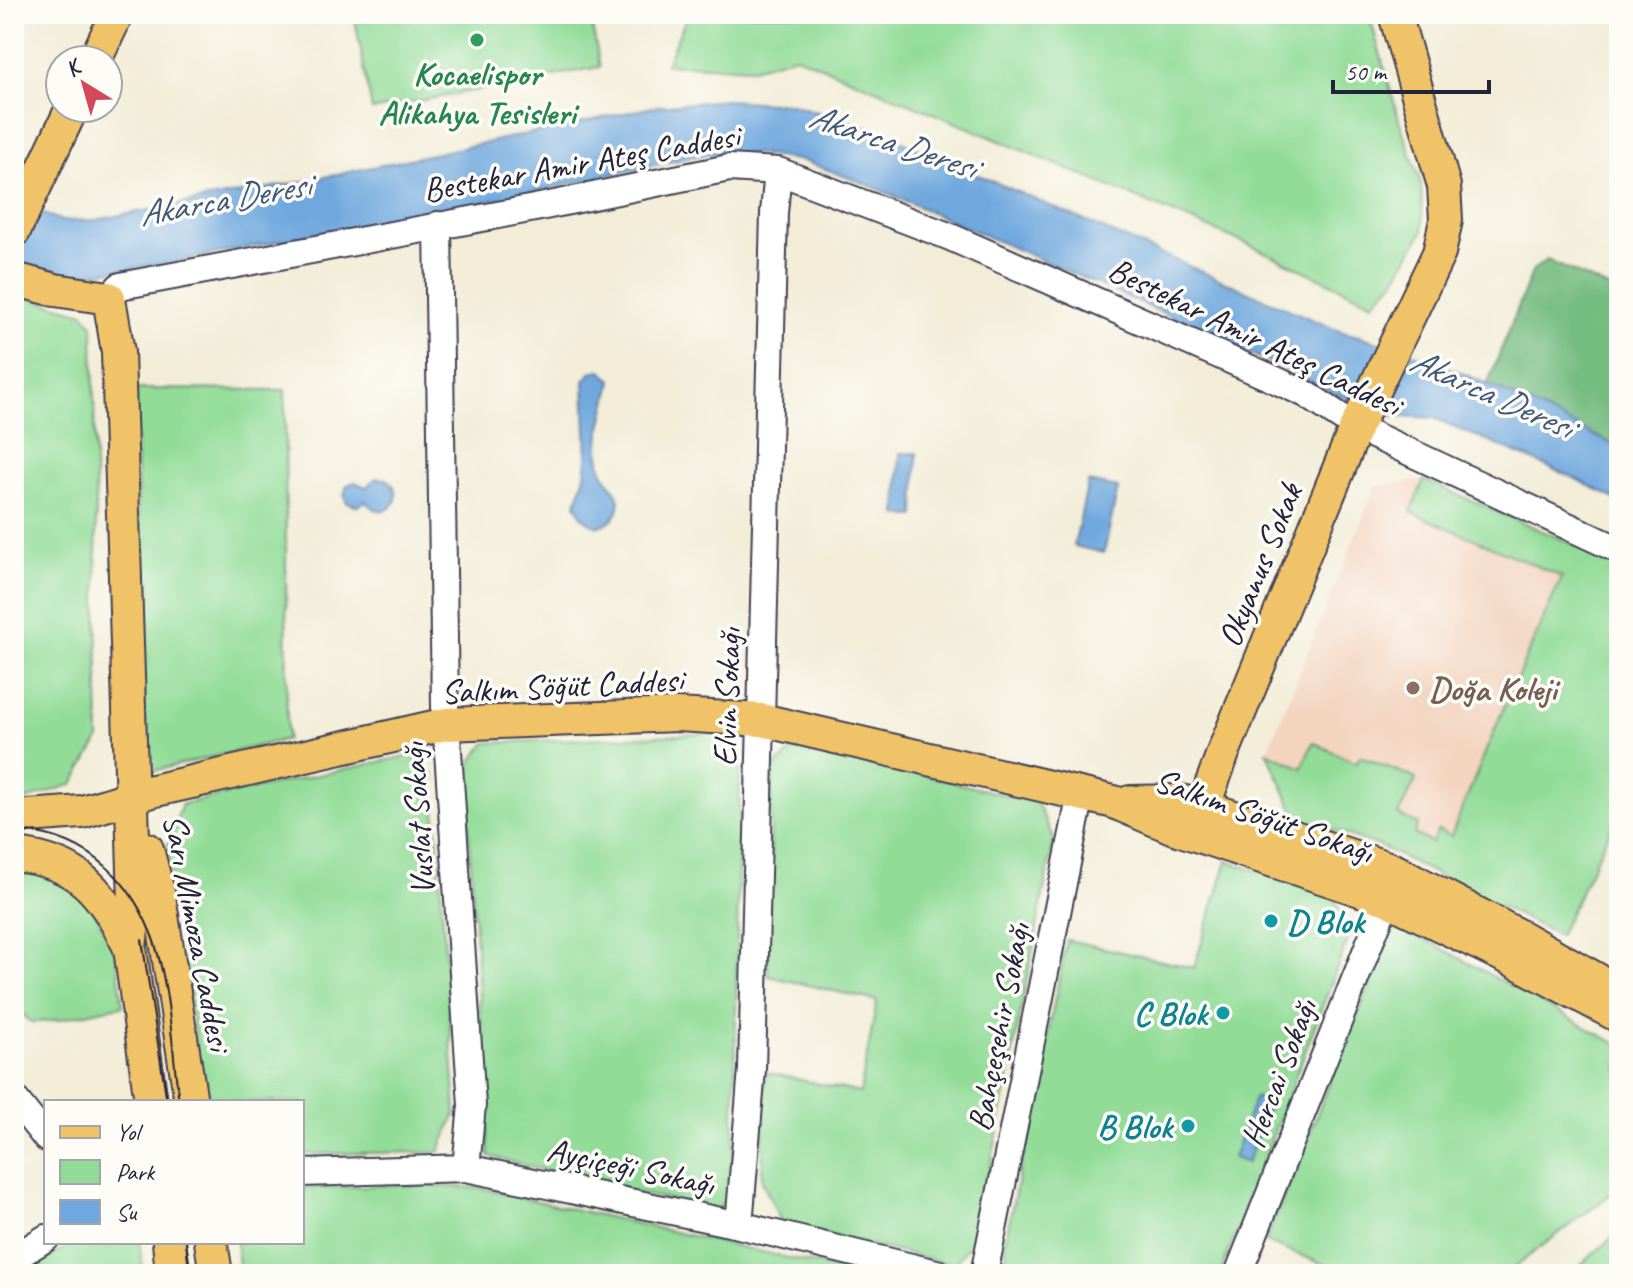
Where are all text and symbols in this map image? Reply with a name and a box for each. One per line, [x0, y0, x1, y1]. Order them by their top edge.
marker: Kocaelispor Alikahya Tesisleri [468, 31, 486, 49]
north arrow [44, 44, 124, 124]
scale bar [1333, 44, 1489, 94]
text: K [60, 51, 89, 83]
place label: Kocaelispor Alikahya Tesisleri [378, 52, 580, 134]
text: 50 m [1345, 57, 1388, 87]
water label: Akarca Deresi [803, 92, 990, 192]
street label: Bestekar Amir Ateş Caddesi [420, 113, 747, 211]
water label: Akarca Deresi [135, 160, 321, 237]
street label: Bestekar Amir Ateş Caddesi [1102, 247, 1412, 428]
water label: Akarca Deresi [1403, 337, 1587, 452]
street label: Okyanus Sokak [1207, 475, 1313, 653]
street label: Elvin Sokağı [703, 626, 750, 767]
street label: Salkım Söğüt Caddesi [440, 657, 689, 713]
place label: Doğa Koleji [1429, 667, 1561, 710]
marker: Doğa Koleji [1404, 679, 1422, 697]
street label: Vuslat Sokağı [391, 740, 444, 897]
street label: Salkım Söğüt Sokağı [1149, 758, 1380, 873]
street label: Sarı Mimoza Caddesi [154, 810, 242, 1058]
place label: D Blok [1287, 900, 1367, 943]
marker: D Blok [1262, 912, 1280, 930]
street label: Bahçeşehir Sokağı [957, 918, 1040, 1135]
street label: Hercai Sokağı [1231, 991, 1327, 1153]
place label: C Blok [1134, 992, 1210, 1035]
marker: C Blok [1214, 1004, 1232, 1022]
legend [44, 1100, 304, 1244]
place label: B Blok [1097, 1105, 1175, 1148]
text: Yol [116, 1117, 143, 1147]
marker: B Blok [1179, 1117, 1197, 1135]
street label: Ayçiçeği Sokağı [543, 1128, 720, 1206]
text: Park [116, 1157, 156, 1187]
text: Su [116, 1197, 138, 1227]

